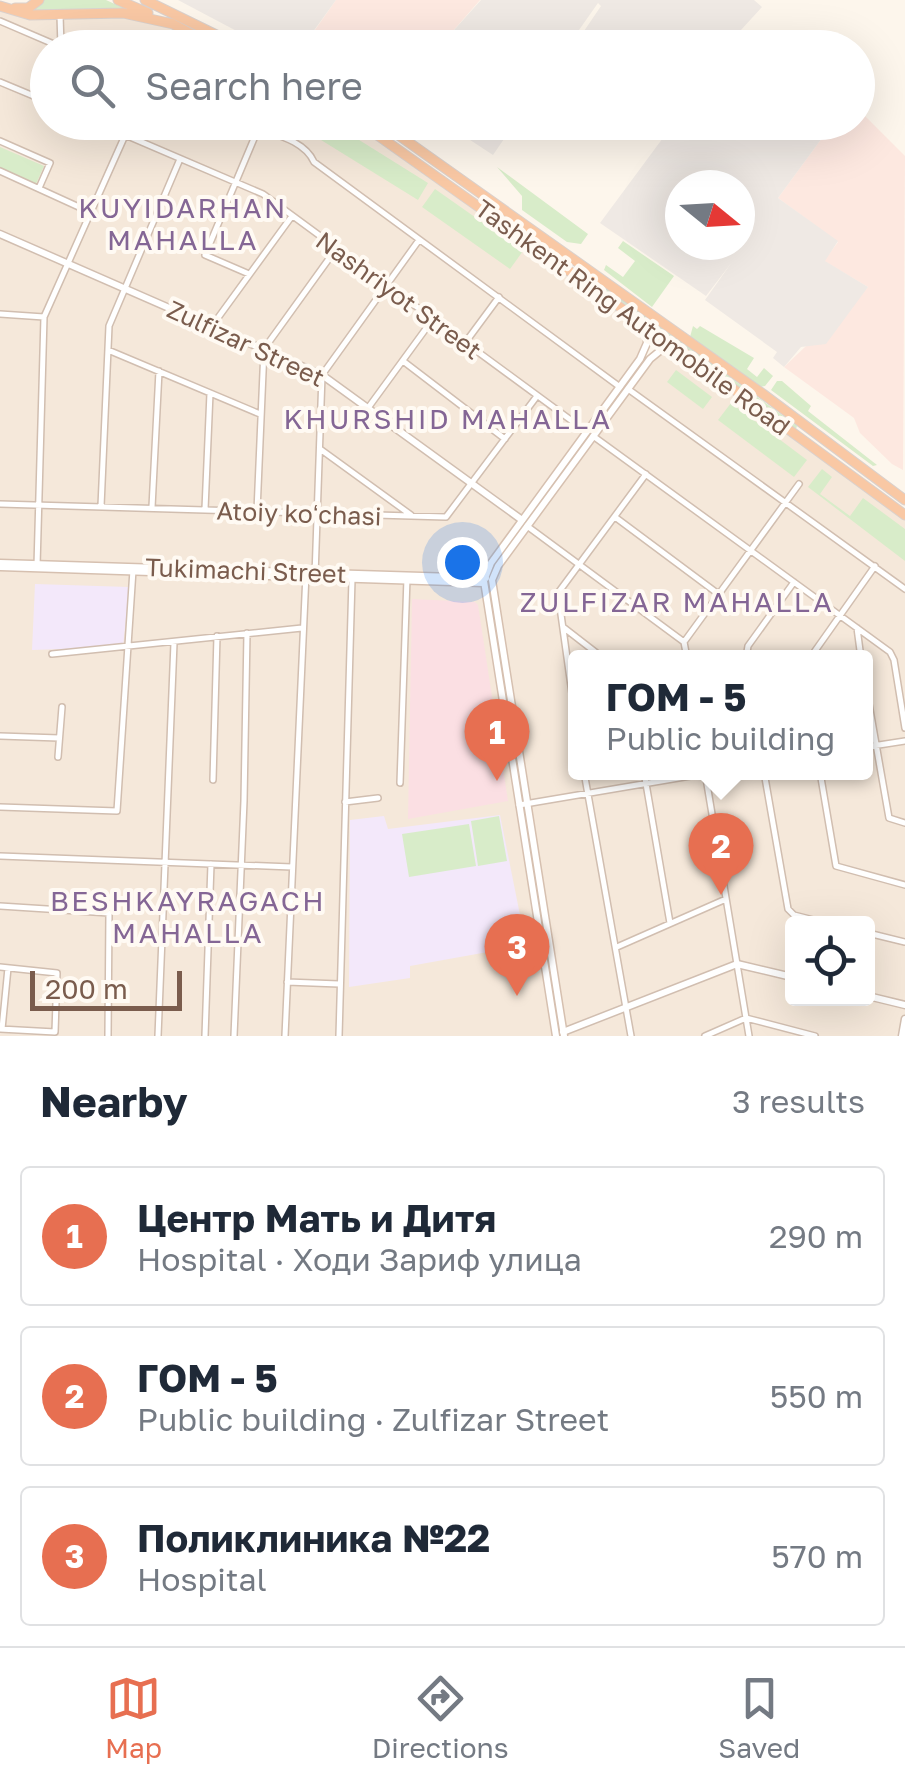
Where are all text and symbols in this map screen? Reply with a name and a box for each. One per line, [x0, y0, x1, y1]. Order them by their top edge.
search box [30, 30, 875, 140]
icon: search [65, 58, 120, 113]
text: Search here [145, 63, 363, 108]
north arrow [665, 170, 755, 260]
district label: KUYIDARHAN MAHALLA [78, 191, 288, 256]
street label: Tashkent Ring Automobile Road [470, 192, 796, 442]
street label: Nashriyot Street [310, 225, 488, 365]
street label: Zulfizar Street [162, 293, 330, 393]
district label: KHURSHID MAHALLA [283, 402, 613, 435]
street label: Atoiy koʻchasi [216, 495, 382, 531]
your location [437, 537, 488, 588]
street label: Tukimachi Street [145, 551, 347, 589]
district label: ZULFIZAR MAHALLA [520, 585, 834, 618]
popup [568, 650, 873, 780]
text: ГОМ - 5 [606, 674, 746, 719]
pin: 1 [464, 698, 530, 781]
text: Public building [606, 719, 835, 757]
pin: 2 [688, 812, 754, 895]
district label: BESHKAYRAGACH MAHALLA [50, 884, 326, 949]
pin: 3 [484, 914, 550, 996]
map controls [785, 916, 875, 1006]
button: locate [785, 916, 875, 1006]
scale bar [30, 966, 182, 1010]
text: 200 m [45, 972, 128, 1005]
text: Nearby [40, 1076, 188, 1126]
text: 3 results [732, 1082, 865, 1120]
text: Центр Мать и Дитя [137, 1195, 496, 1240]
text: 1 [66, 1217, 83, 1255]
text: 290 m [769, 1217, 863, 1255]
text: Hospital · Ходи Зариф улица [137, 1240, 582, 1278]
text: ГОМ - 5 [137, 1355, 278, 1400]
text: 2 [65, 1377, 84, 1415]
text: 550 m [770, 1377, 863, 1415]
text: Public building · Zulfizar Street [137, 1400, 609, 1438]
text: Поликлиника №22 [137, 1515, 490, 1560]
text: 3 [65, 1537, 84, 1575]
text: 570 m [771, 1537, 863, 1575]
text: Hospital [137, 1560, 267, 1598]
tab: Map [105, 1671, 162, 1764]
tab: Directions [372, 1671, 509, 1764]
tab: Saved [718, 1671, 800, 1764]

